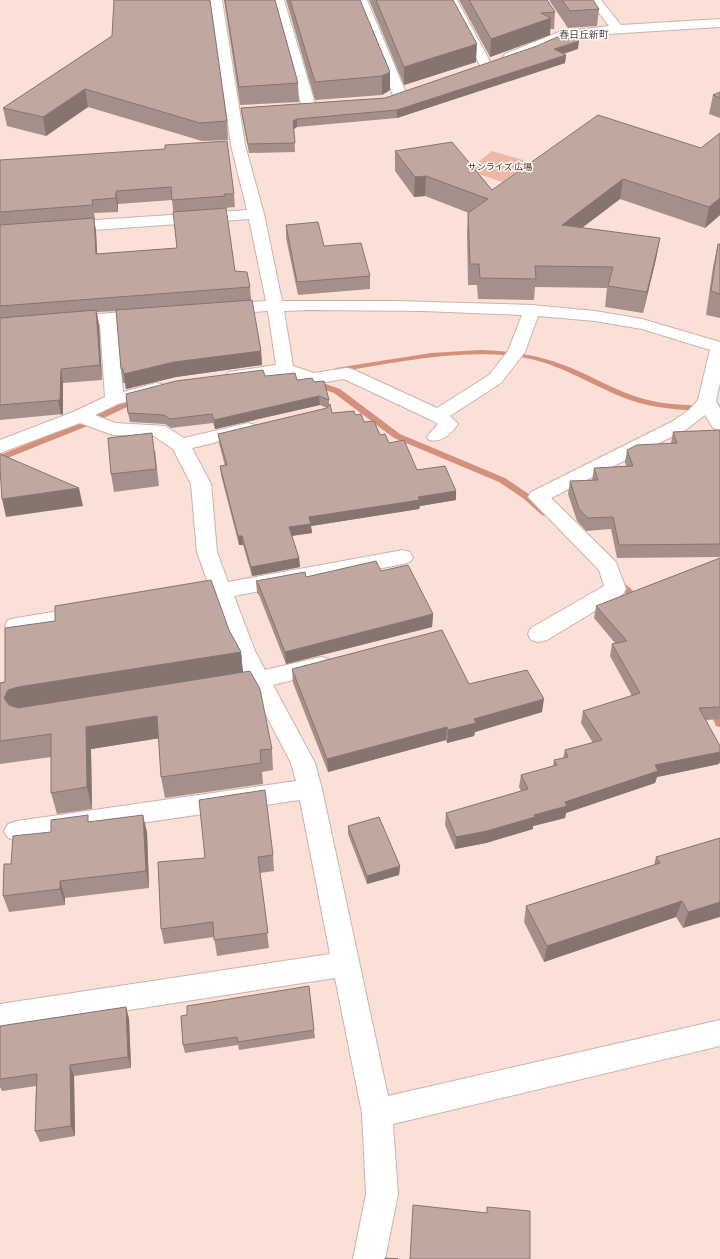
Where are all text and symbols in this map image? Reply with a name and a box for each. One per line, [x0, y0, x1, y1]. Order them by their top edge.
district label: 春日丘新町 [559, 27, 609, 41]
park label: サンライズ 広場 [468, 160, 532, 173]

